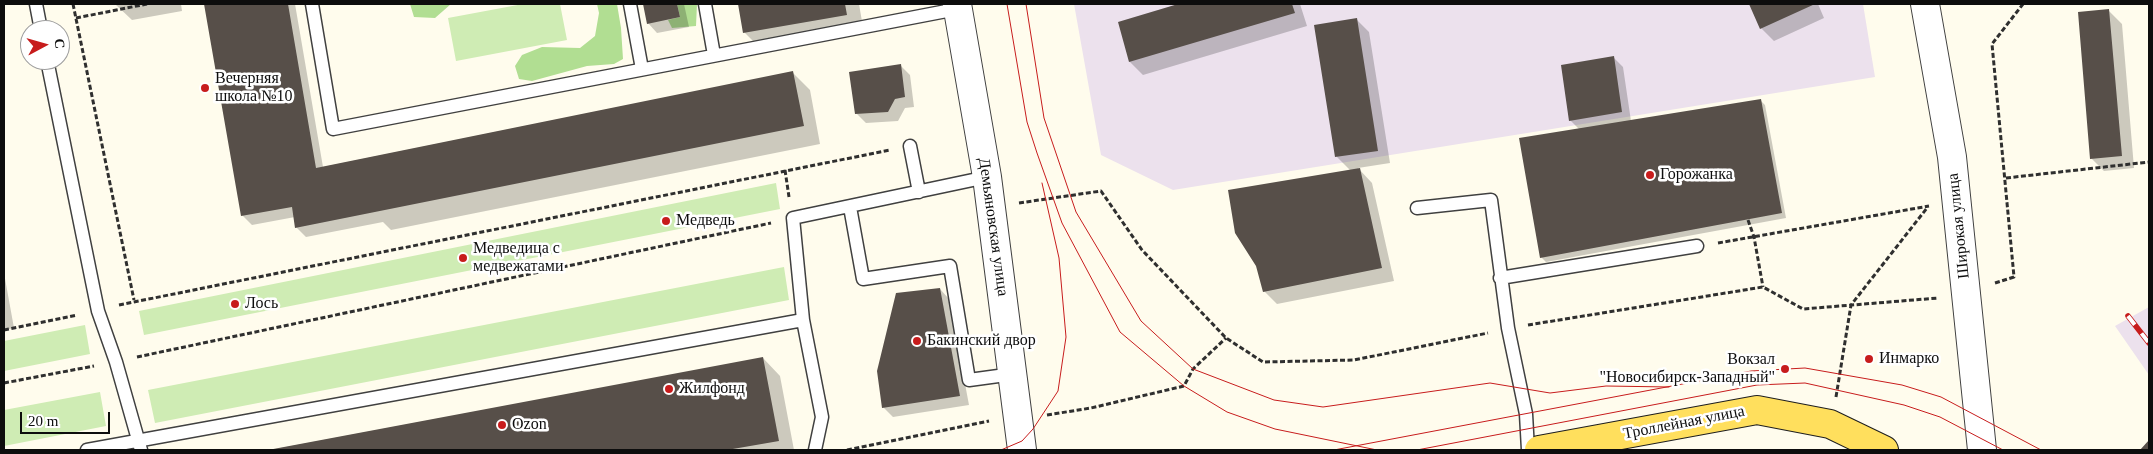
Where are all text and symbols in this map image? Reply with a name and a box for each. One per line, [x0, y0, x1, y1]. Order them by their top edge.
north arrow [20, 20, 70, 70]
text: С [51, 38, 67, 49]
place label: Вечерняя школа №10 [215, 69, 292, 107]
marker: Вечерняя школа №10 [199, 82, 211, 94]
street label: Демьяновская улица [974, 157, 1012, 297]
place label: Горожанка [1660, 165, 1733, 185]
marker: Горожанка [1644, 169, 1656, 181]
street label: Широкая улица [1944, 172, 1974, 280]
place label: Медведь [676, 211, 735, 231]
marker: Медведь [660, 215, 672, 227]
place label: Медведица с медвежатами [473, 239, 563, 277]
marker: Медведица с медвежатами [457, 252, 469, 264]
place label: Лось [245, 294, 278, 314]
marker: Лось [229, 298, 241, 310]
place label: Бакинский двор [927, 331, 1036, 351]
marker: Бакинский двор [911, 335, 923, 347]
place label: Инмарко [1879, 349, 1939, 369]
place label: Вокзал "Новосибирск-Западный" [1599, 350, 1775, 388]
marker: Инмарко [1863, 353, 1875, 365]
marker: Вокзал "Новосибирск-Западный" [1779, 363, 1791, 375]
place label: Жилфонд [679, 379, 745, 399]
marker: Жилфонд [663, 383, 675, 395]
scale bar [22, 402, 112, 434]
street label: Троллейная улица [1622, 402, 1746, 444]
text: 20 m [28, 413, 58, 429]
place label: Ozon [512, 415, 547, 435]
marker: Ozon [496, 419, 508, 431]

